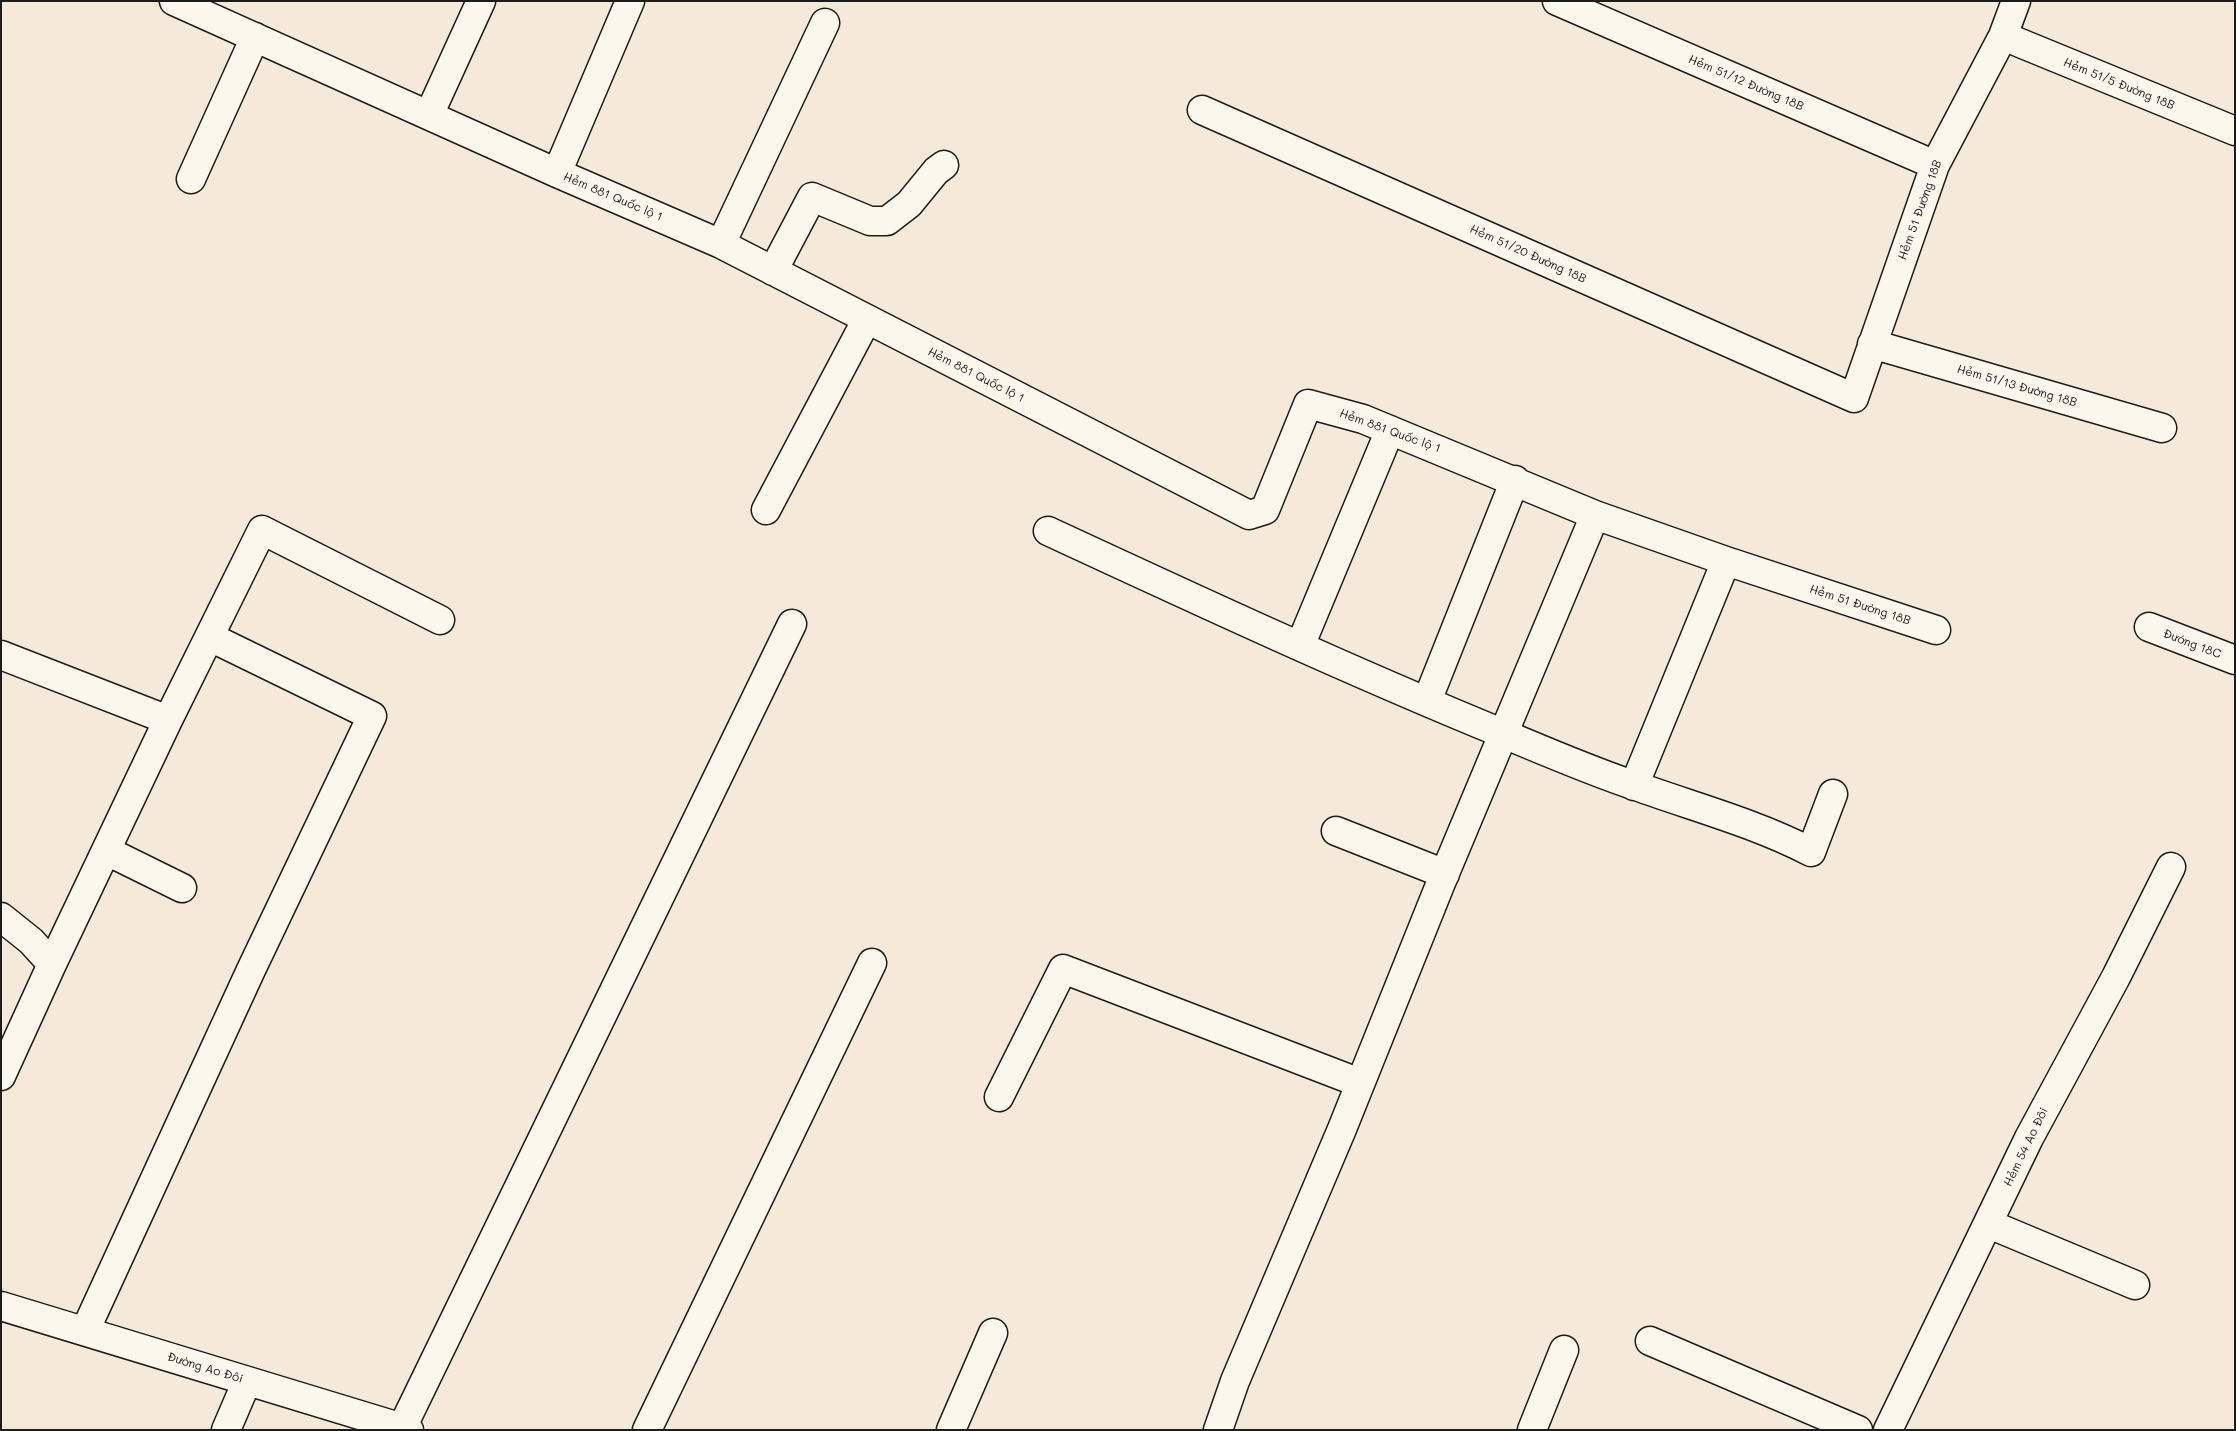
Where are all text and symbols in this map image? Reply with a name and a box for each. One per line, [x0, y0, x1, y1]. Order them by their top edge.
street label: Hẻm 51/12 Đường 18B [1686, 52, 1806, 114]
street label: Hẻm 51/5 Đường 18B [2061, 55, 2177, 113]
street label: Hẻm 51 Đường 18B [1895, 158, 1945, 262]
street label: Hẻm 881 Quốc lộ 1 [561, 170, 665, 224]
street label: Hẻm 51/20 Đường 18B [1468, 222, 1588, 286]
street label: Hẻm 881 Quốc lộ 1 [925, 344, 1027, 406]
street label: Hẻm 51/13 Đường 18B [1955, 362, 2079, 410]
street label: Hẻm 881 Quốc lộ 1 [1338, 406, 1442, 456]
street label: Hẻm 51 Đường 18B [1808, 582, 1912, 628]
street label: Đướng 18C [2161, 626, 2223, 662]
street label: Hẻm 54 Ao Đôi [2001, 1105, 2051, 1189]
street label: Đường Ao Đôi [165, 1350, 245, 1386]

